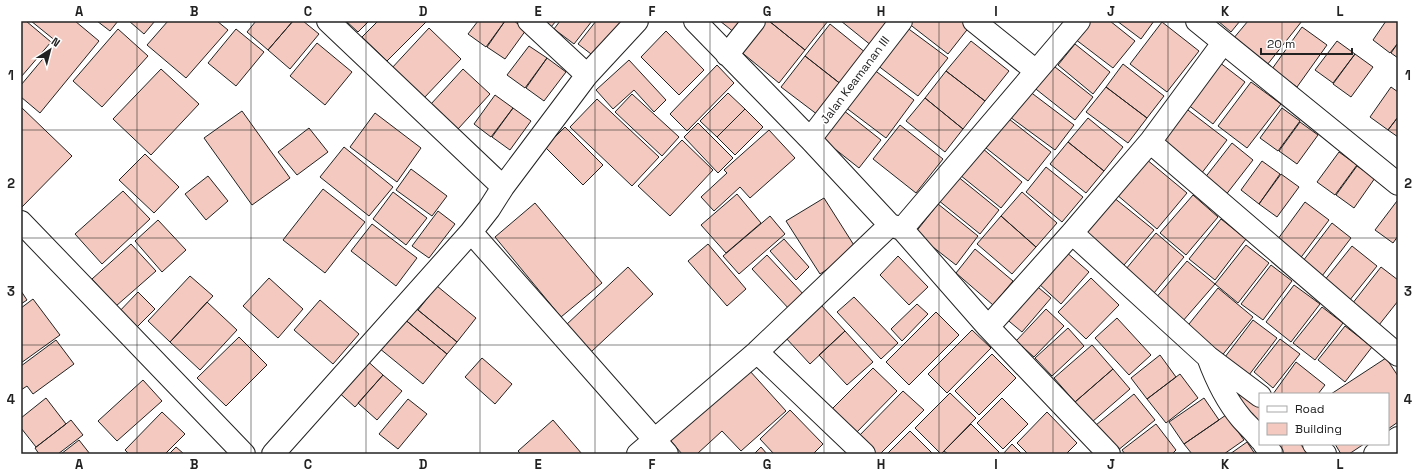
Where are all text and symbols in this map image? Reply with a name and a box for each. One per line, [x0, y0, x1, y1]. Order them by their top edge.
text: A [75, 3, 84, 20]
text: B [190, 3, 199, 20]
text: C [304, 3, 312, 20]
text: D [419, 3, 428, 20]
text: E [534, 3, 542, 20]
text: F [649, 3, 656, 20]
text: G [763, 3, 771, 20]
text: H [877, 3, 885, 20]
text: I [994, 3, 998, 20]
text: J [1107, 3, 1115, 20]
text: K [1221, 3, 1230, 20]
text: L [1336, 3, 1344, 20]
north arrow [30, 30, 70, 70]
scale bar [1261, 30, 1352, 56]
street label: Jalan Keamanan III [817, 33, 893, 127]
text: N [49, 34, 63, 50]
text: 20 m [1267, 36, 1295, 52]
text: 1 [8, 67, 14, 84]
text: 1 [1405, 67, 1411, 84]
text: 2 [7, 175, 15, 192]
text: 2 [1404, 175, 1412, 192]
text: 3 [7, 283, 15, 300]
text: 3 [1404, 283, 1412, 300]
text: 4 [7, 391, 15, 408]
text: 4 [1404, 391, 1412, 408]
legend [1259, 393, 1389, 445]
text: Road [1295, 401, 1324, 417]
text: Building [1295, 421, 1342, 437]
text: A [75, 456, 84, 473]
text: B [190, 456, 199, 473]
text: C [304, 456, 312, 473]
text: D [419, 456, 428, 473]
text: E [534, 456, 542, 473]
text: F [649, 456, 656, 473]
text: G [763, 456, 771, 473]
text: H [877, 456, 885, 473]
text: I [994, 456, 998, 473]
text: J [1107, 456, 1115, 473]
text: K [1221, 456, 1230, 473]
text: L [1336, 456, 1344, 473]

